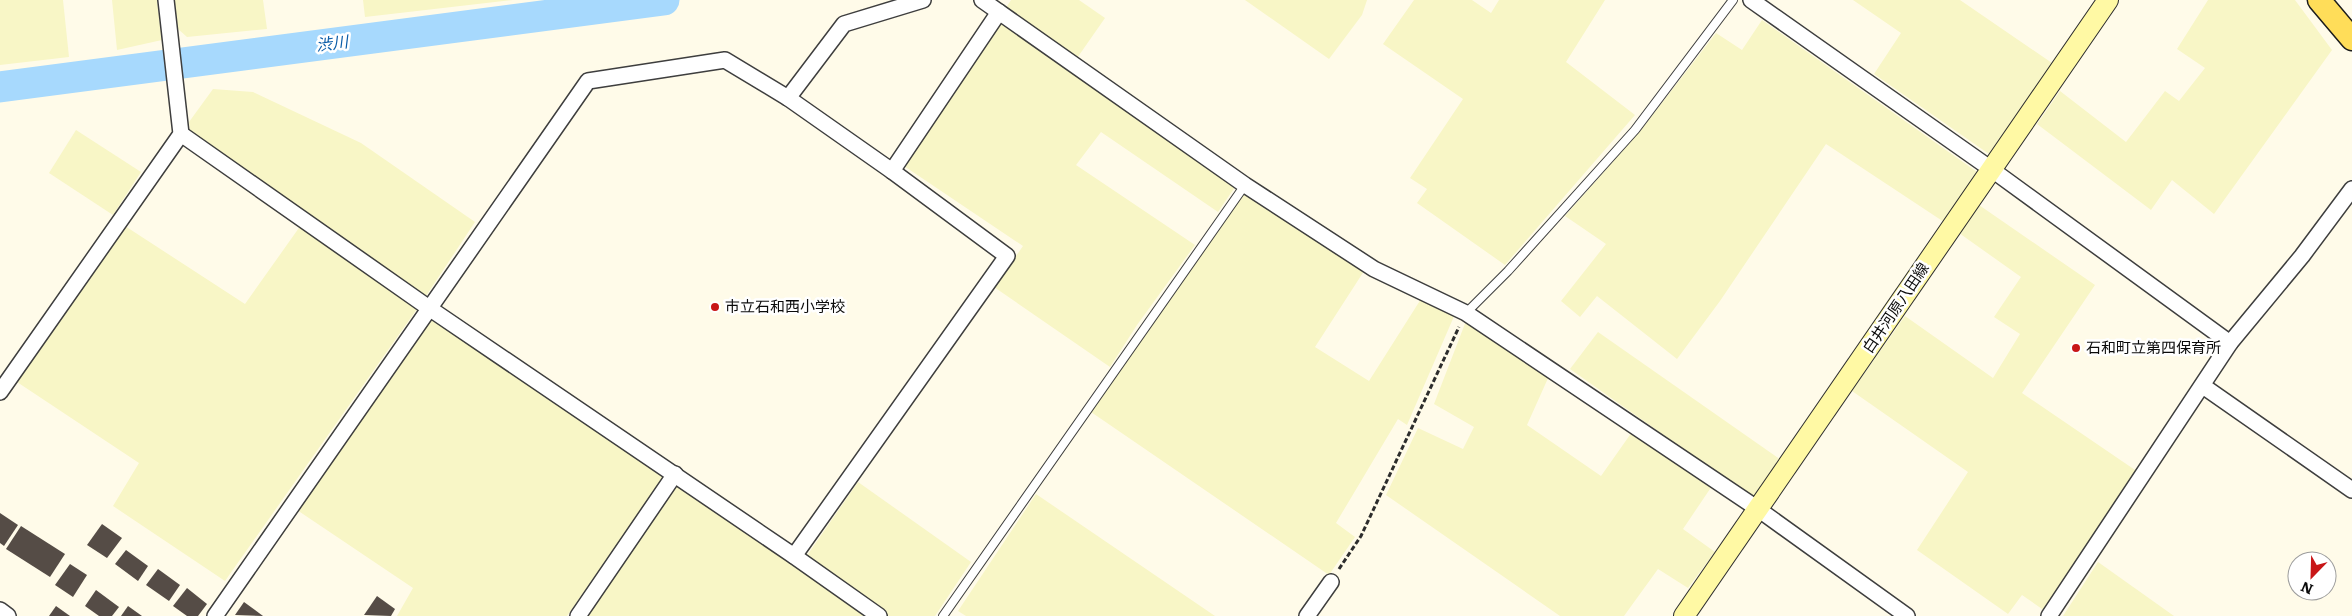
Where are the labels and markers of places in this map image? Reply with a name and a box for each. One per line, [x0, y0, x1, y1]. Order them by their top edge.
place label: 市立石和西小学校 [725, 294, 845, 317]
marker: 市立石和西小学校 [709, 301, 721, 313]
place label: 石和町立第四保育所 [2086, 335, 2221, 358]
marker: 石和町立第四保育所 [2070, 342, 2082, 354]

